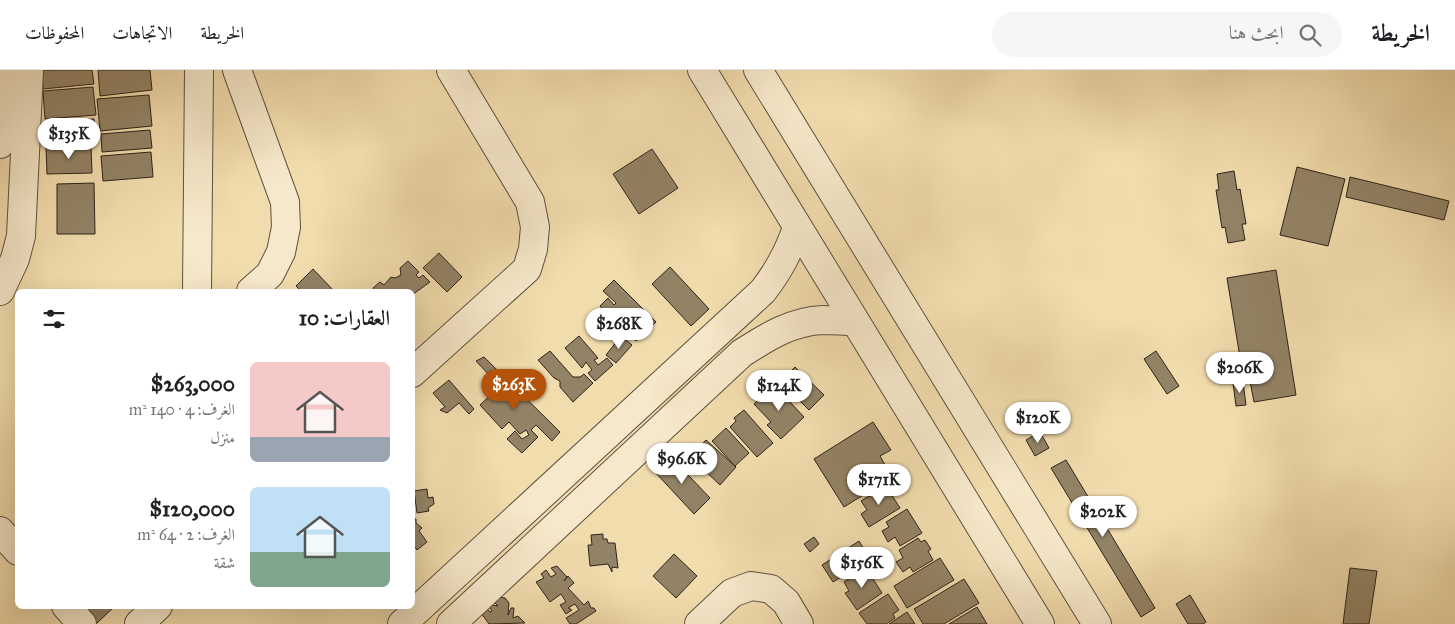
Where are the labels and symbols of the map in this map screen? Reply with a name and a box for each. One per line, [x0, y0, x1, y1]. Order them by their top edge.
pin: $135K [34, 118, 104, 160]
pin: $268K [584, 308, 654, 350]
pin: $206K [1205, 352, 1275, 394]
pin: $263K [479, 368, 549, 411]
pin: $124K [744, 370, 814, 412]
pin: $120K [1003, 402, 1073, 444]
pin: $96.6K [641, 442, 723, 485]
pin: $171K [844, 464, 914, 506]
pin: $202K [1068, 496, 1138, 538]
pin: $156K [827, 546, 897, 589]

